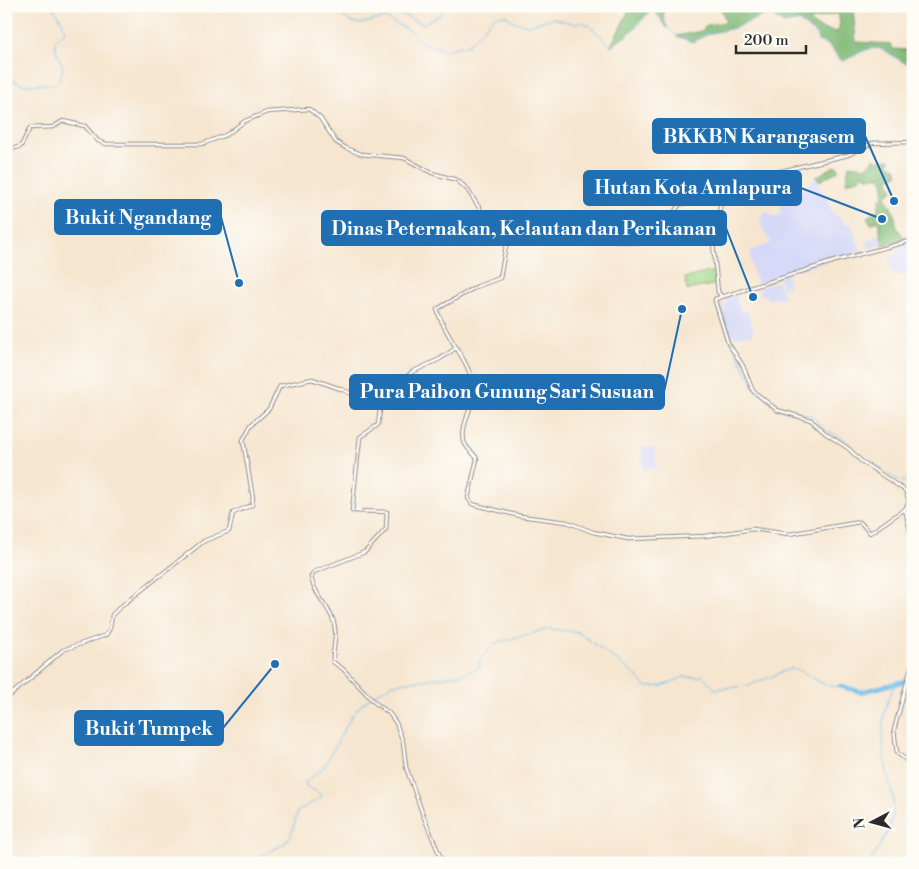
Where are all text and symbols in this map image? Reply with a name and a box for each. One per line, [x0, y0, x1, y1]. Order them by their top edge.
scale bar [736, 22, 806, 54]
text: 200 m [744, 31, 789, 50]
callout: BKKBN Karangasem [653, 119, 865, 153]
text: BKKBN Karangasem [663, 125, 855, 149]
callout: Hutan Kota Amlapura [584, 171, 801, 205]
text: Hutan Kota Amlapura [594, 176, 792, 200]
callout: Bukit Ngandang [55, 200, 221, 234]
text: Bukit Ngandang [65, 206, 212, 230]
callout: Dinas Peternakan, Kelautan dan Perikanan [322, 211, 726, 245]
text: Dinas Peternakan, Kelautan dan Perikanan [332, 217, 717, 241]
callout: Pura Paibon Gunung Sari Susuan [350, 375, 664, 409]
text: Pura Paibon Gunung Sari Susuan [360, 380, 655, 404]
callout: Bukit Tumpek [75, 711, 223, 745]
text: Bukit Tumpek [85, 717, 213, 741]
north arrow [846, 796, 896, 846]
text: N [851, 817, 870, 830]

